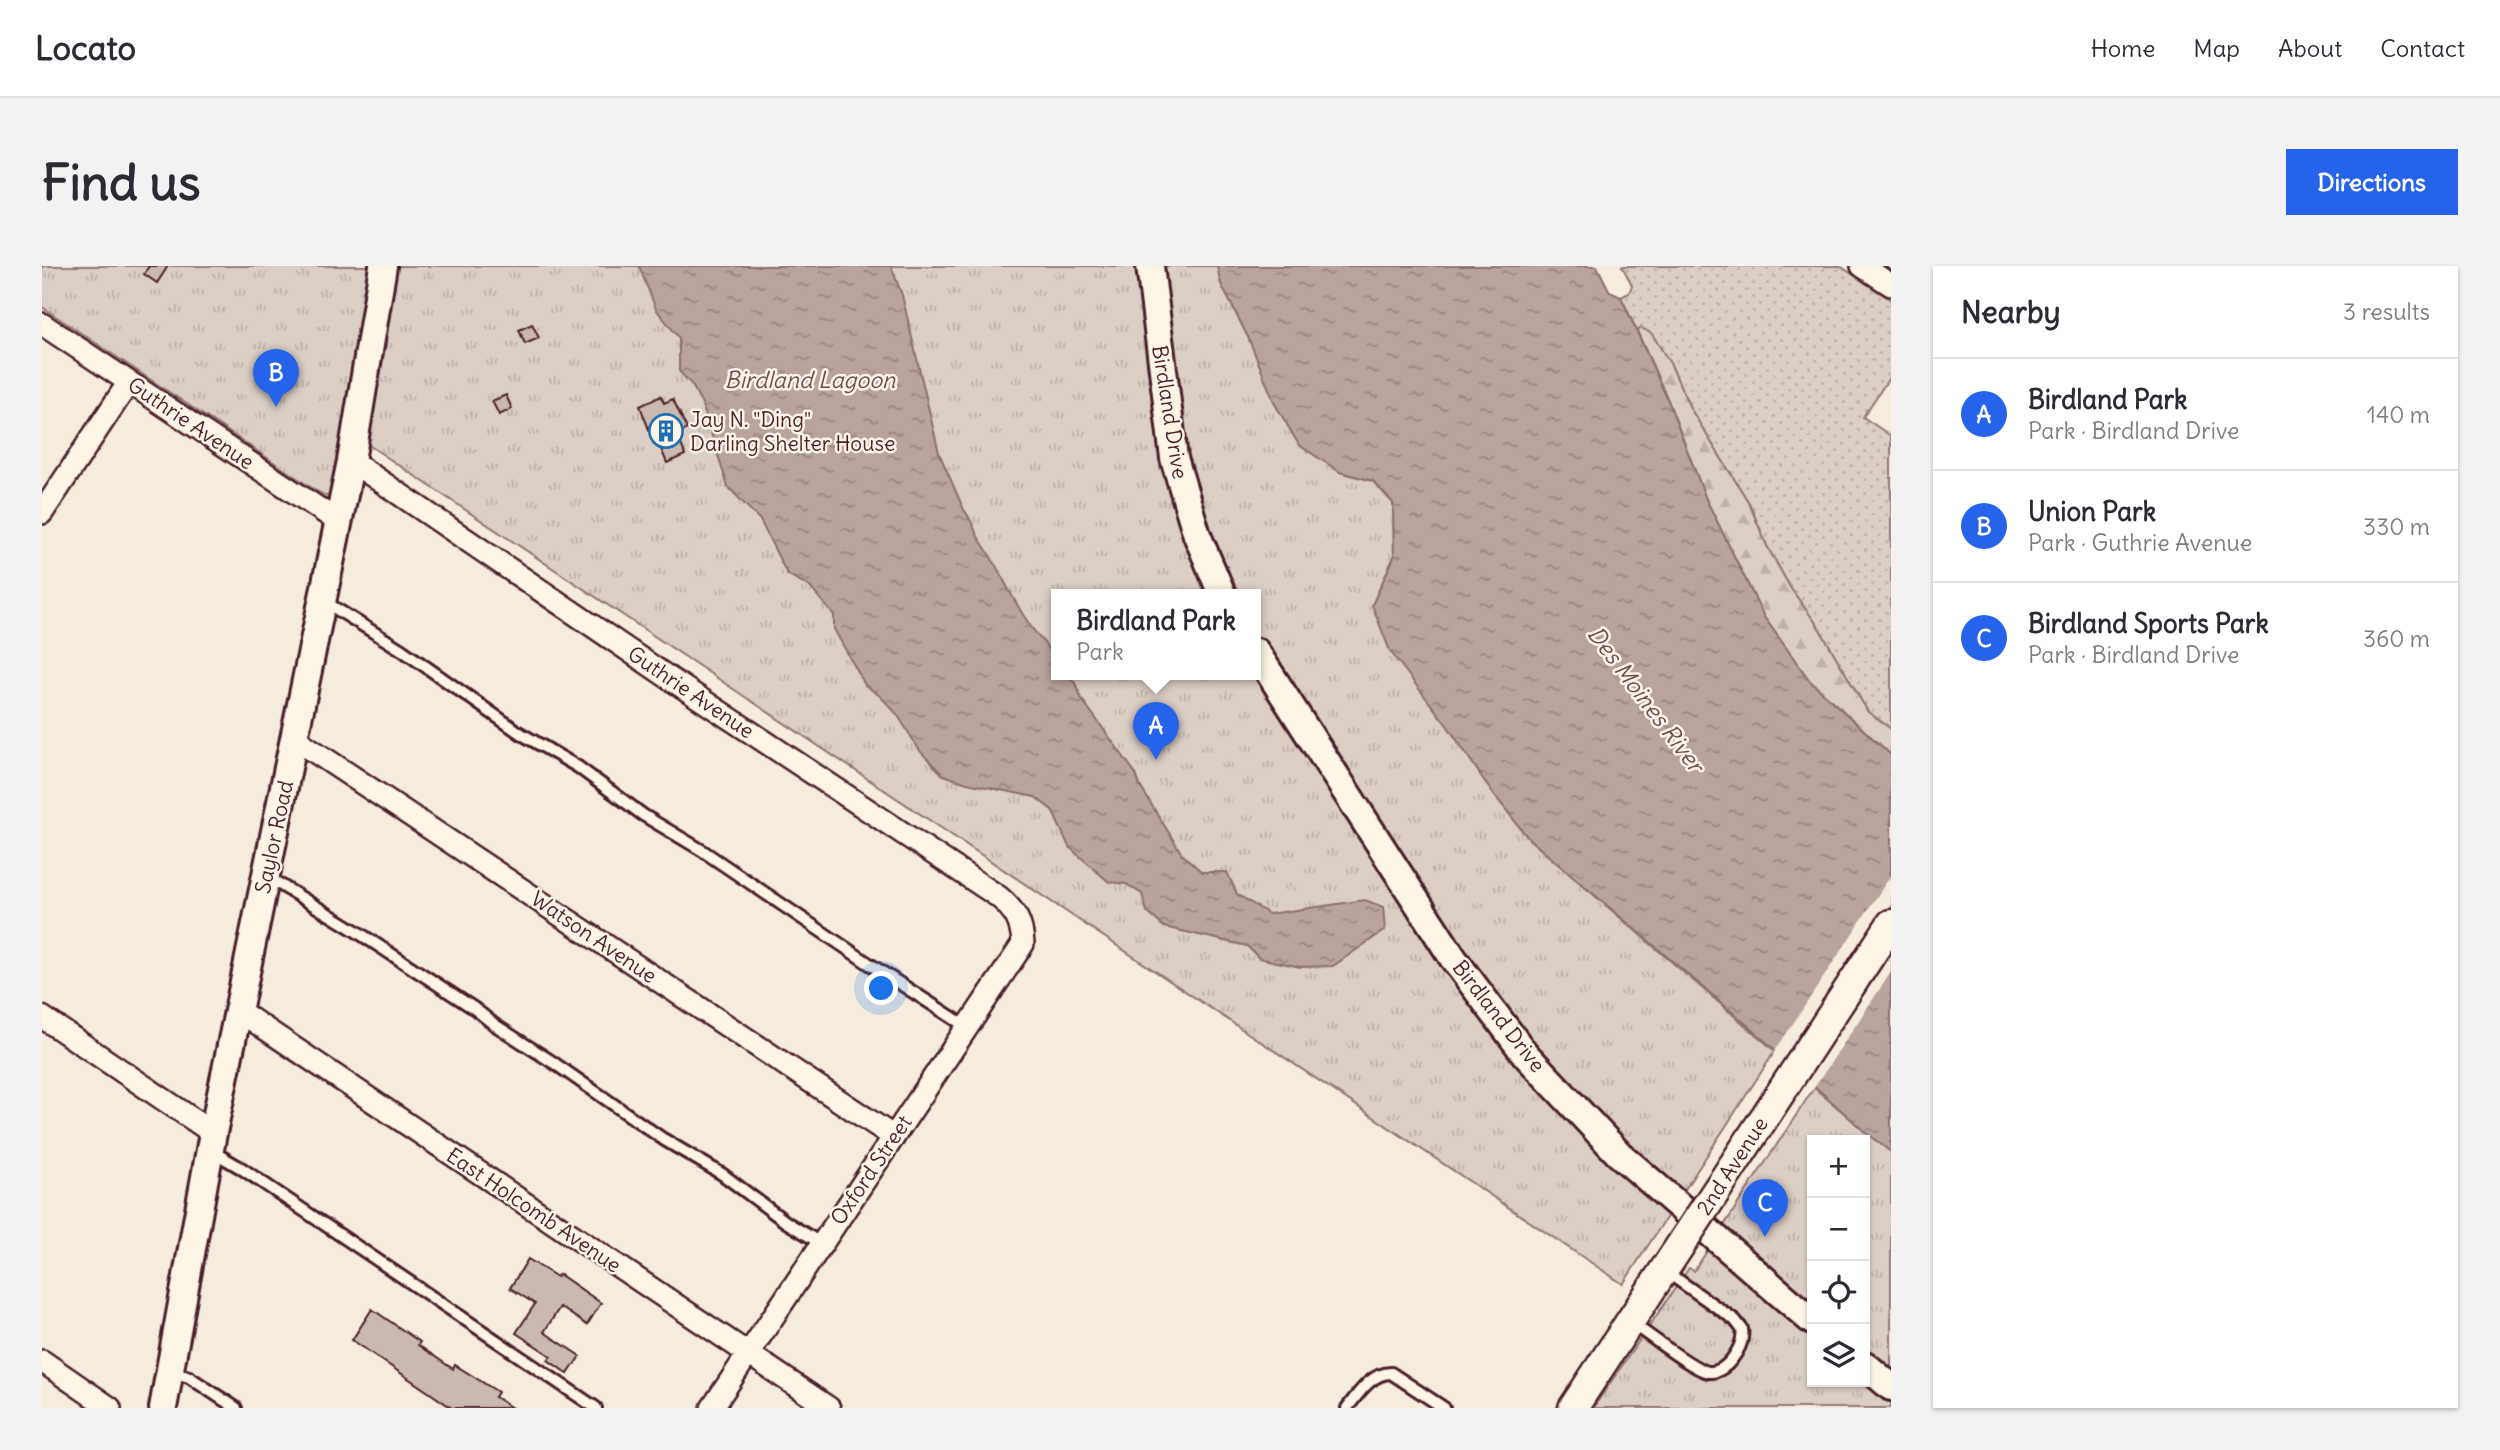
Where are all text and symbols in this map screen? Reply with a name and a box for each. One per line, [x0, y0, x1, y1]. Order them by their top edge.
text: Locato [35, 27, 136, 69]
text: Home [2091, 33, 2155, 63]
text: Map [2193, 33, 2240, 63]
text: About [2278, 33, 2342, 63]
text: Contact [2380, 33, 2465, 63]
button: Directions [2286, 149, 2458, 215]
text: Find us [42, 152, 200, 213]
text: Nearby [1961, 293, 2061, 331]
text: 3 results [2343, 297, 2430, 326]
street label: Birdland Drive [1146, 343, 1194, 481]
pin: B [253, 349, 299, 407]
water label: Birdland Lagoon [725, 365, 896, 394]
street label: Guthrie Avenue [123, 371, 259, 475]
text: Birdland Park [2028, 383, 2187, 416]
text: A [1977, 400, 1991, 429]
text: 140 m [2367, 400, 2430, 429]
place label: Jay N. "Ding" Darling Shelter House [690, 406, 895, 457]
building icon: Jay N. "Ding" Darling Shelter House [647, 412, 685, 450]
text: Park · Birdland Drive [2028, 416, 2239, 445]
text: Union Park [2028, 495, 2156, 528]
text: B [1976, 512, 1992, 541]
text: 330 m [2363, 512, 2430, 541]
text: Park · Guthrie Avenue [2028, 528, 2252, 557]
popup [1051, 589, 1261, 680]
text: Birdland Park [1076, 604, 1236, 637]
text: Birdland Sports Park [2028, 607, 2269, 640]
water label: Des Moines River [1582, 620, 1712, 780]
text: C [1976, 624, 1992, 653]
text: 360 m [2363, 624, 2430, 653]
text: Park [1076, 637, 1124, 666]
street label: Guthrie Avenue [623, 640, 759, 744]
text: Park · Birdland Drive [2028, 640, 2239, 669]
pin: A [1133, 702, 1179, 760]
street label: Saylor Road [249, 778, 299, 896]
street label: Watson Avenue [526, 885, 662, 989]
street label: Birdland Drive [1447, 954, 1551, 1078]
your location [864, 971, 898, 1005]
street label: Oxford Street [824, 1110, 918, 1230]
street label: 2nd Avenue [1690, 1112, 1774, 1220]
map controls [1807, 1135, 1870, 1387]
button: + [1807, 1135, 1870, 1198]
street label: East Holcomb Avenue [441, 1142, 627, 1278]
pin: C [1742, 1179, 1788, 1237]
button: − [1807, 1198, 1870, 1261]
button: locate [1807, 1261, 1870, 1324]
button: layers [1807, 1324, 1870, 1387]

